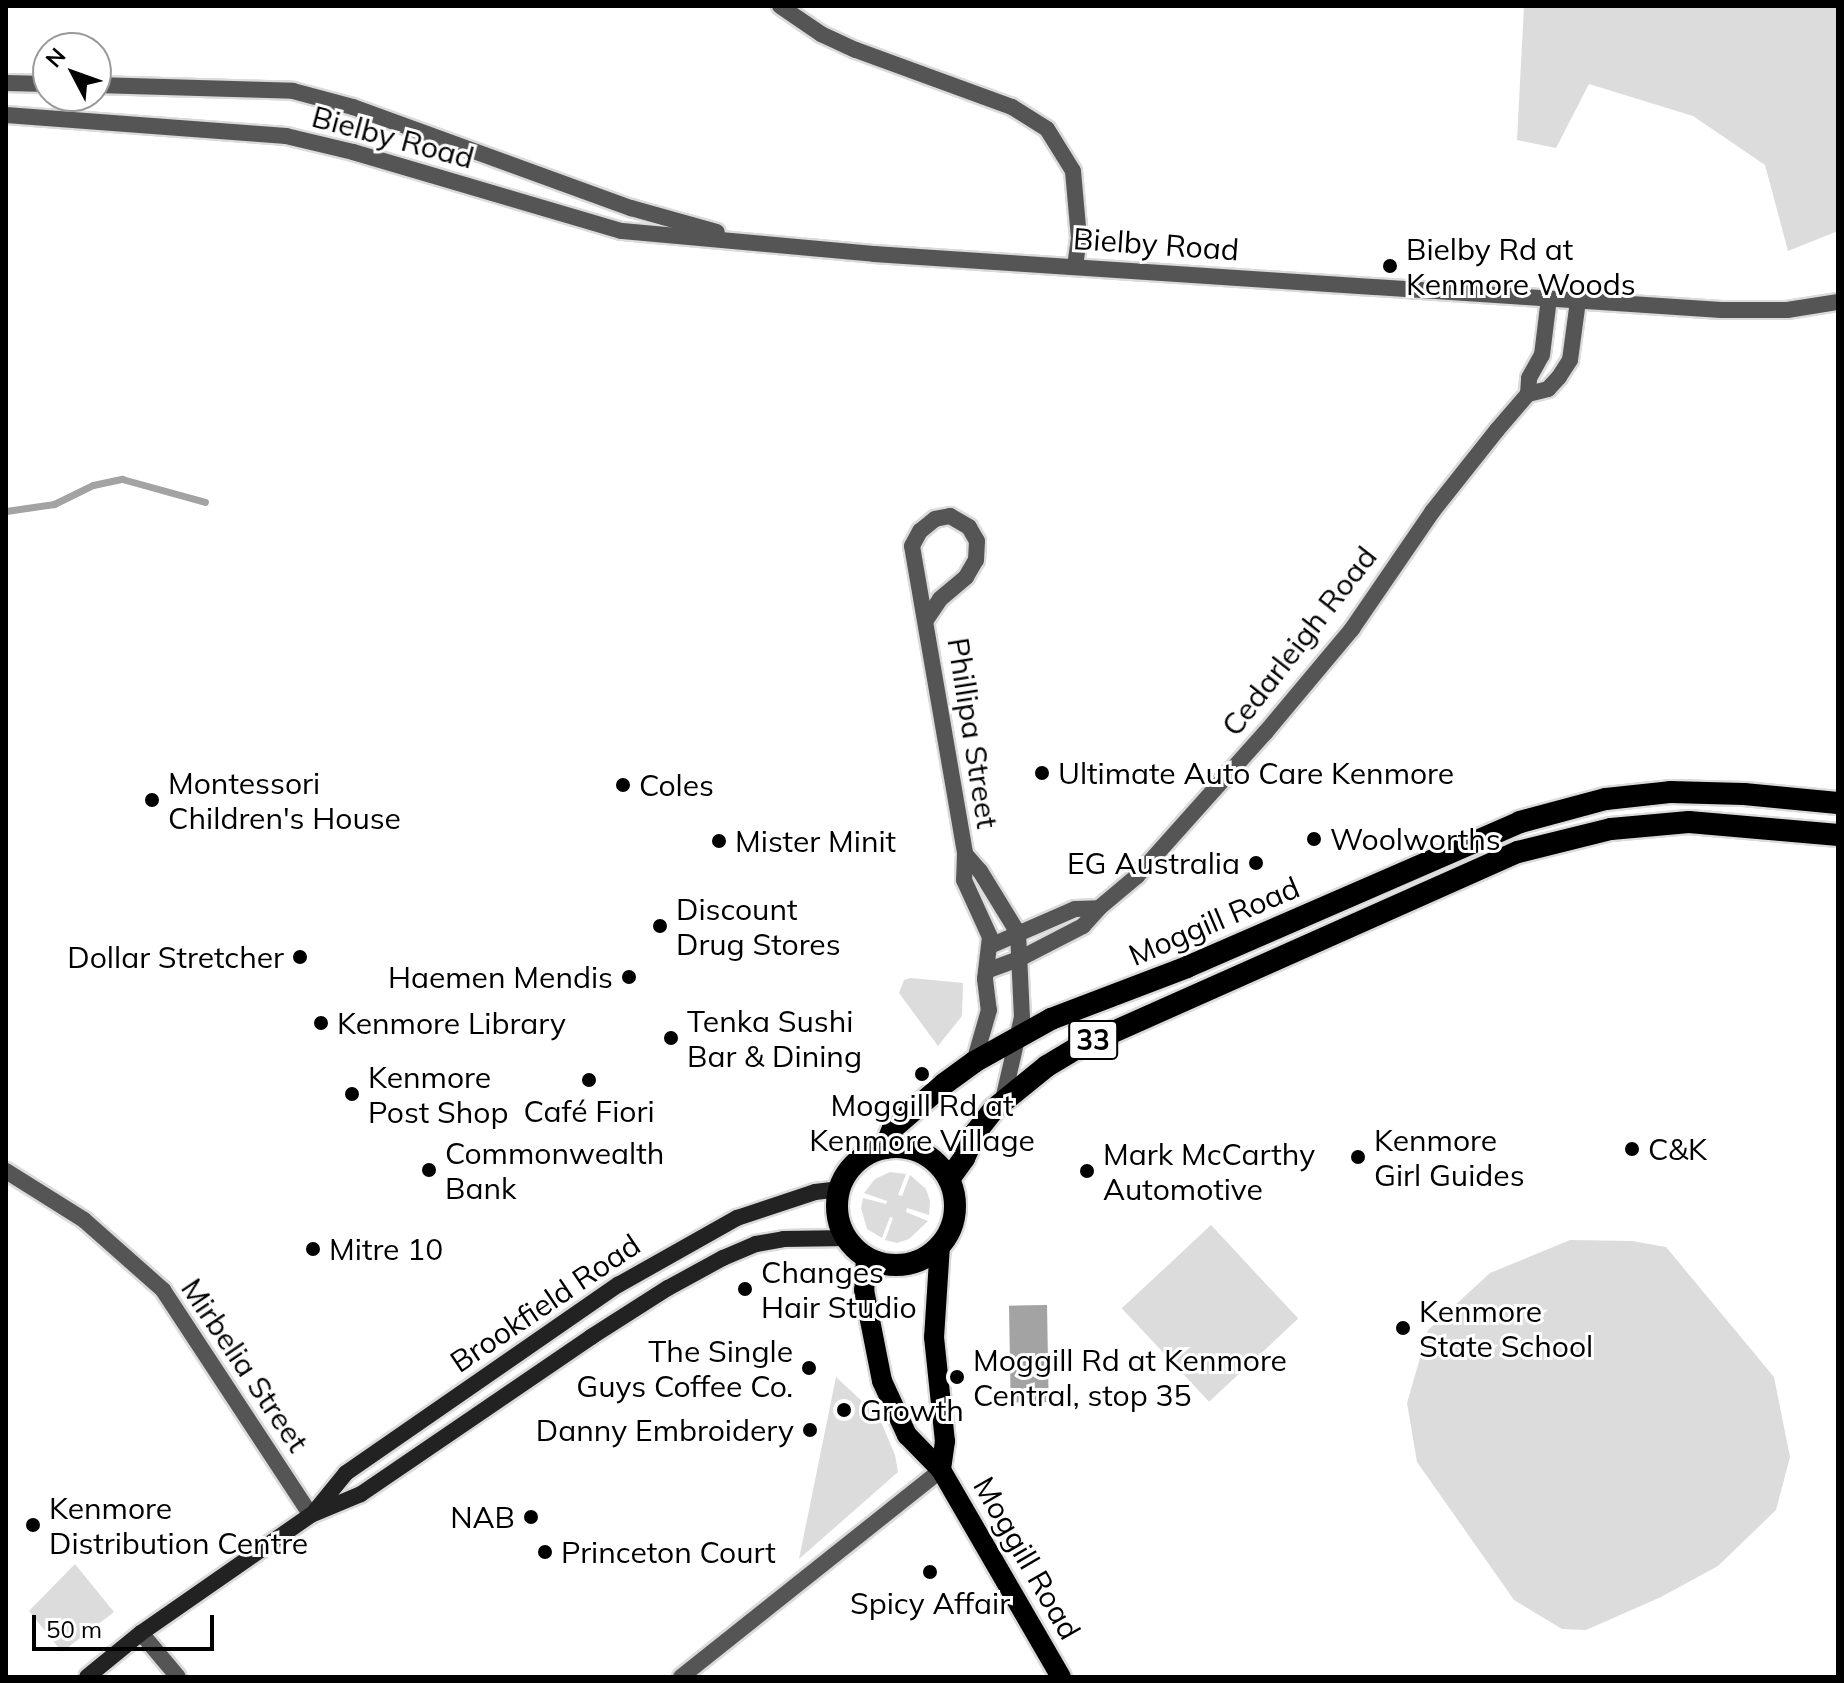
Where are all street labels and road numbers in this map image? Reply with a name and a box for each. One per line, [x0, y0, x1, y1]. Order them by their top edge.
street label: Bielby Road [308, 98, 478, 176]
street label: Bielby Road [1072, 220, 1240, 268]
street label: Cedarleigh Road [1214, 539, 1384, 743]
street label: Phillipa Street [940, 635, 1006, 831]
street label: Moggill Road [1123, 869, 1305, 973]
road number: 33 [1067, 1016, 1119, 1064]
street label: Brookfield Road [443, 1226, 647, 1380]
street label: Mirbelia Street [174, 1272, 316, 1458]
street label: Moggill Road [966, 1470, 1088, 1646]

